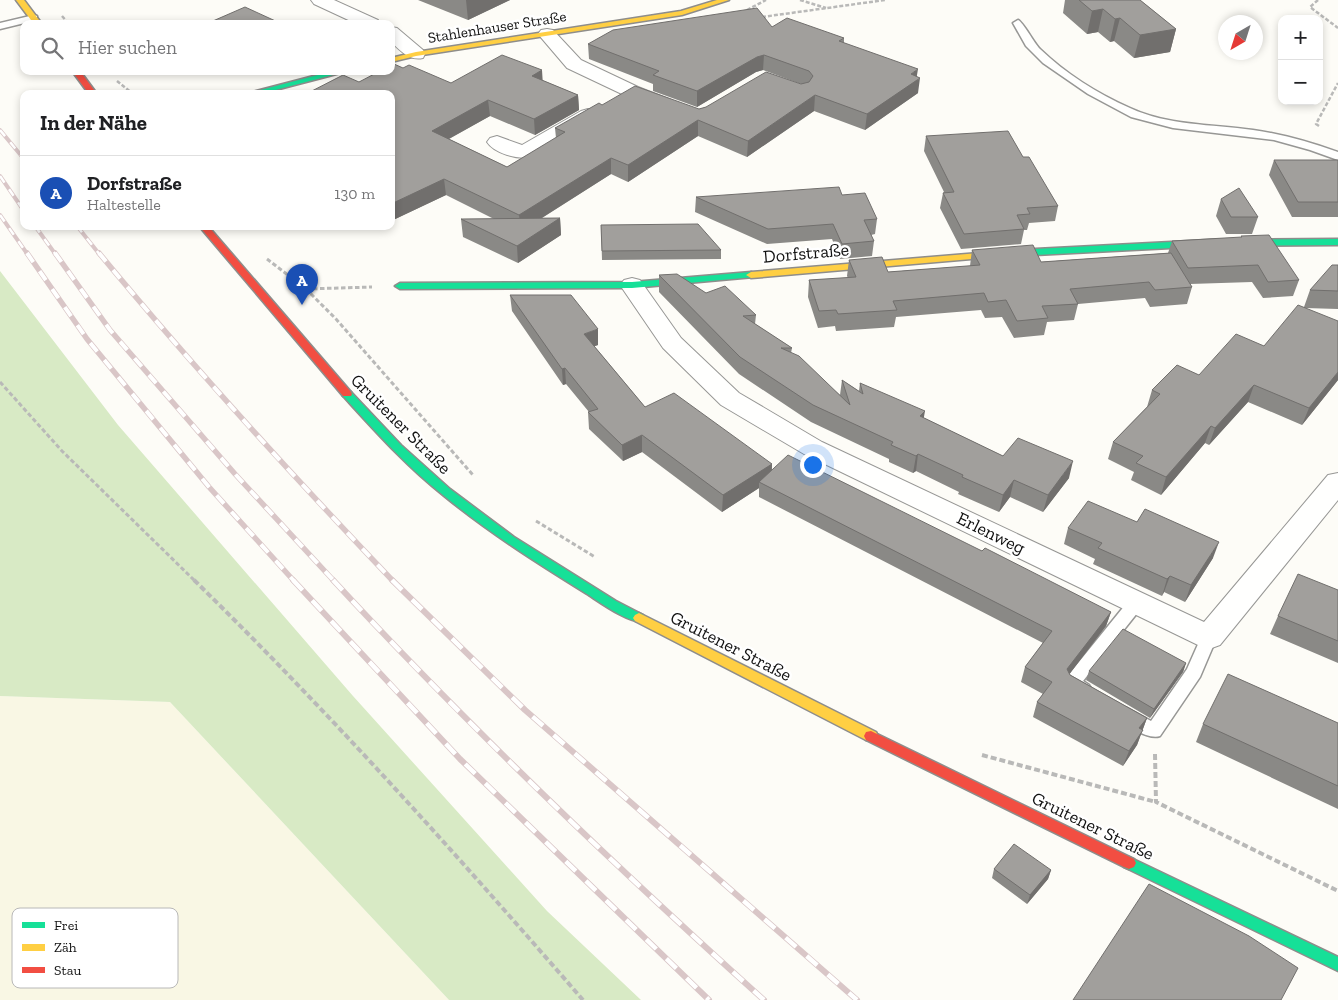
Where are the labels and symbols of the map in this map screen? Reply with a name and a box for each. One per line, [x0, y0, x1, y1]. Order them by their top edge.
street label: Stahlenhauser Straße [426, 7, 568, 47]
north arrow [1218, 15, 1263, 60]
street label: Dorfstraße [762, 238, 850, 268]
pin: A [286, 264, 318, 305]
street label: Gruitener Straße [346, 369, 456, 479]
your location [800, 452, 826, 478]
street label: Erlenweg [953, 507, 1029, 559]
street label: Gruitener Straße [667, 606, 795, 686]
street label: Gruitener Straße [1028, 787, 1158, 865]
legend [12, 908, 178, 988]
text: Frei [54, 917, 78, 934]
text: Zäh [54, 939, 77, 956]
text: Stau [54, 962, 81, 979]

